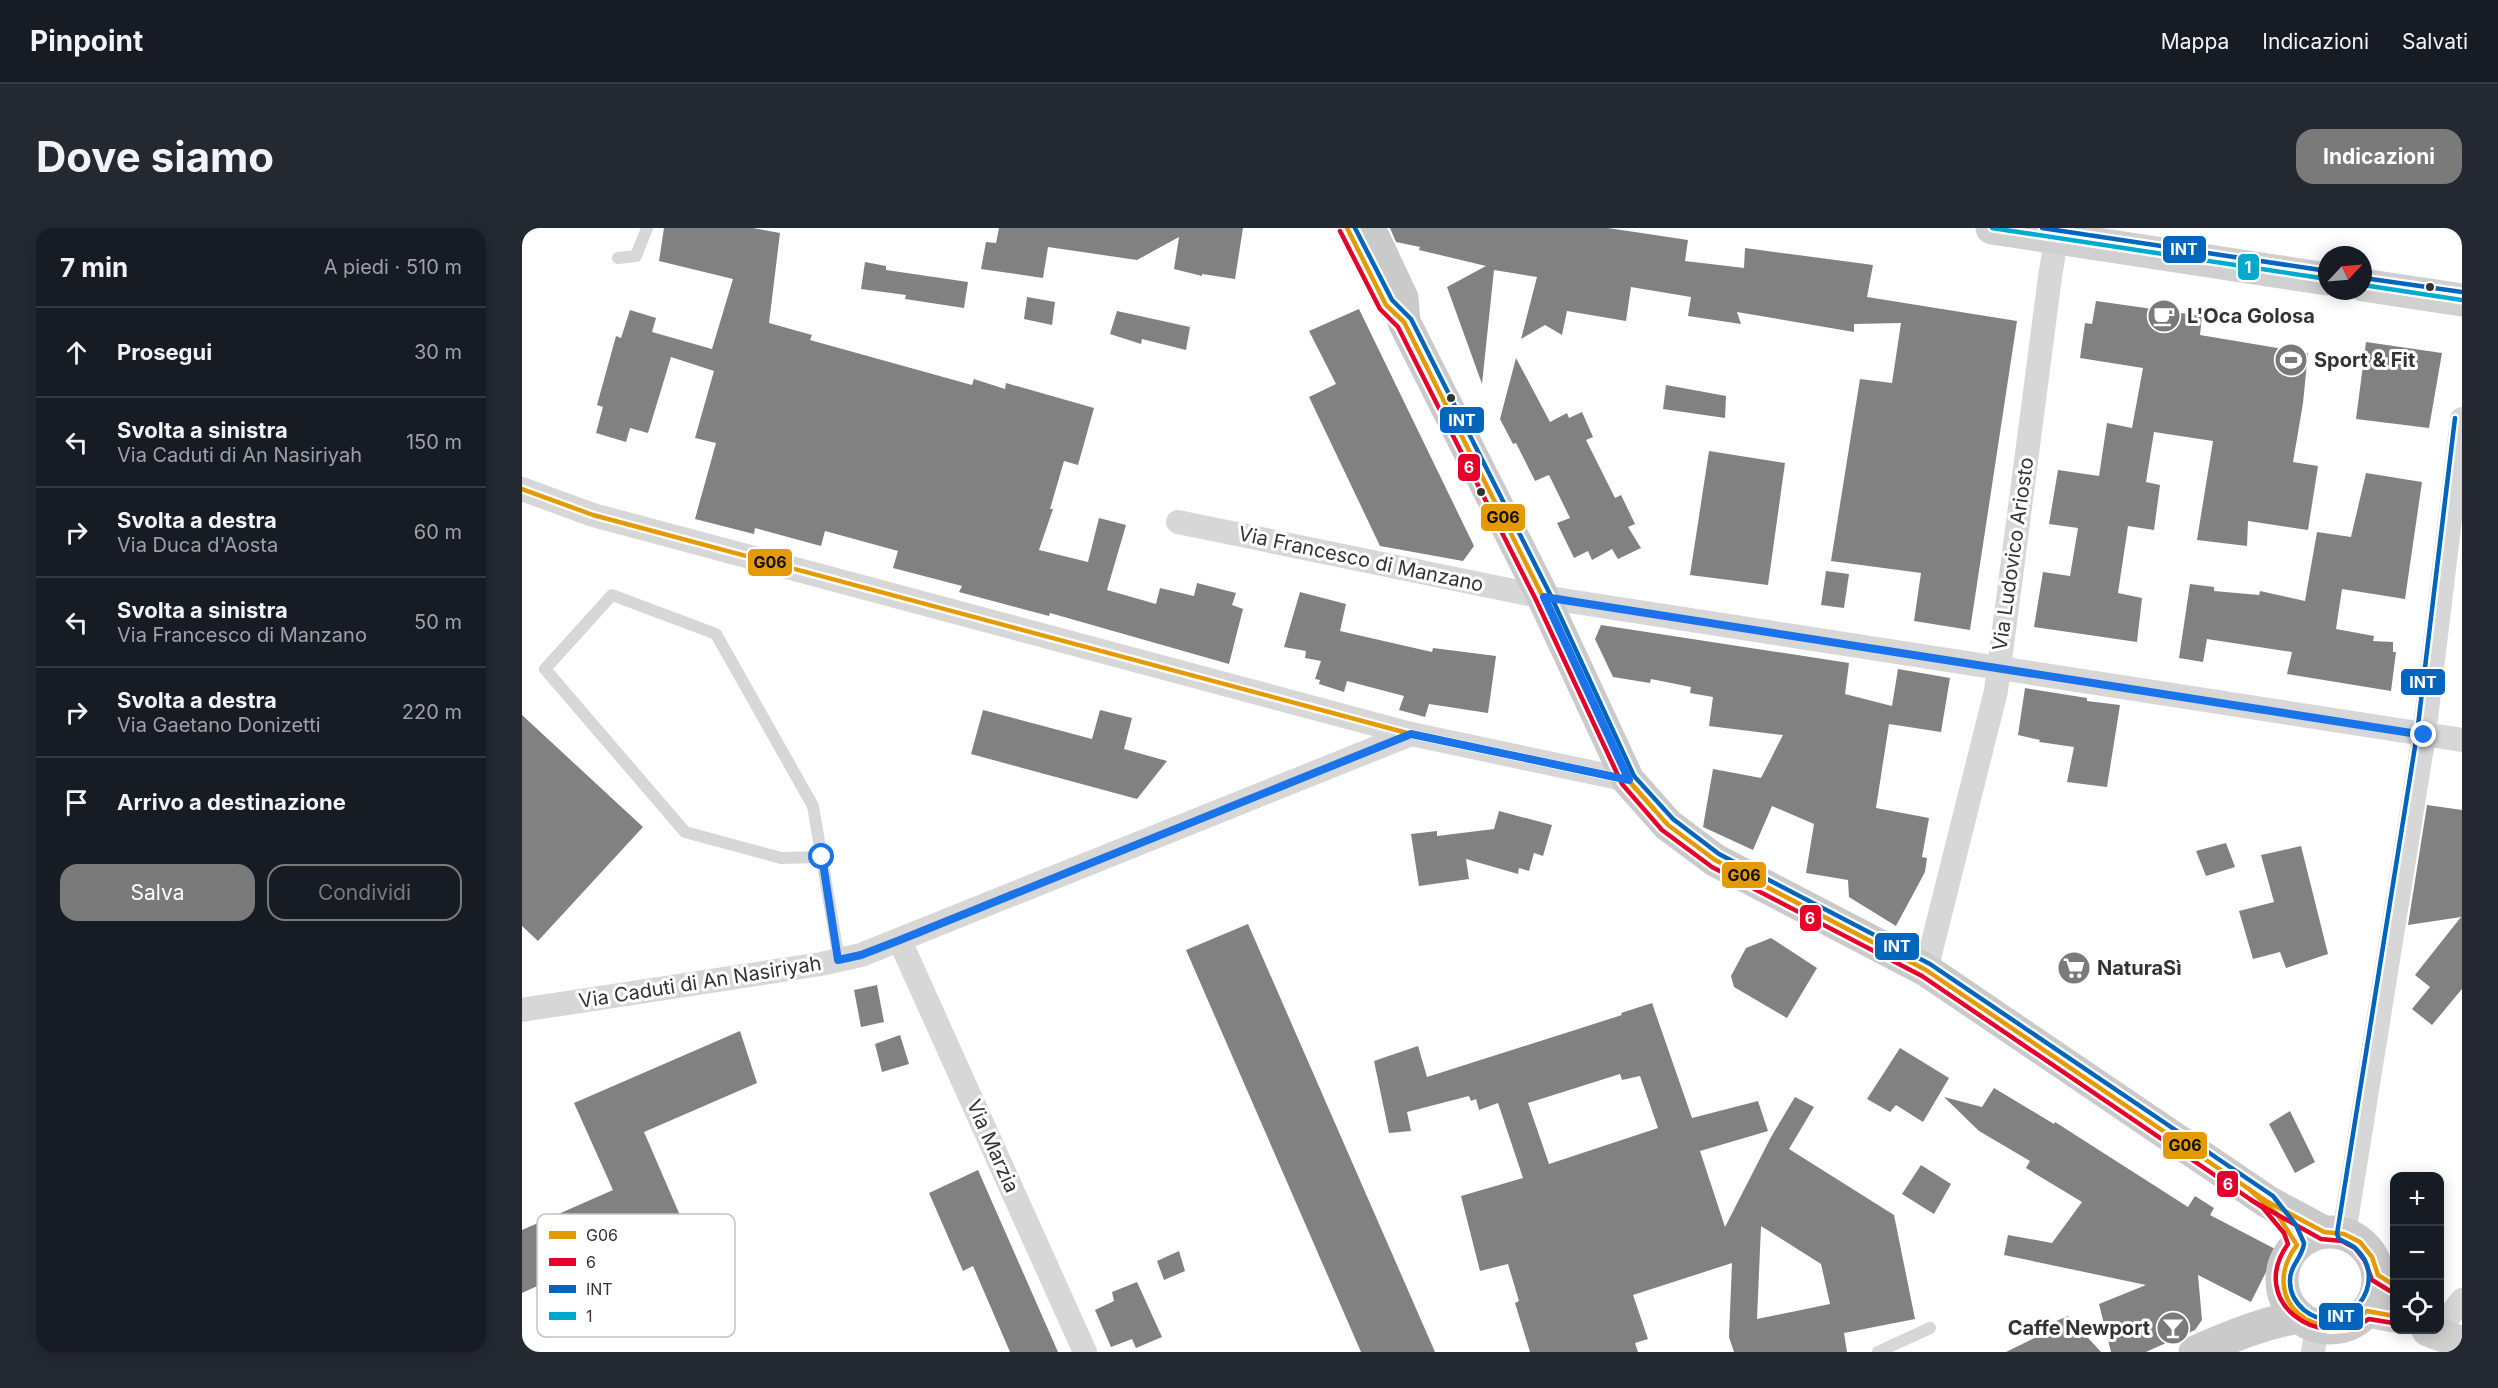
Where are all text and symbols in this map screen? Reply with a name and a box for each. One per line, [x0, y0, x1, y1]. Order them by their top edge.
text: Pinpoint [30, 24, 143, 58]
text: Mappa [2161, 29, 2229, 54]
text: Indicazioni [2262, 29, 2369, 54]
text: Salvati [2402, 29, 2468, 54]
button: Indicazioni [2296, 129, 2462, 184]
text: Dove siamo [36, 131, 274, 182]
line badge: INT [2162, 235, 2207, 264]
text: INT [2170, 239, 2198, 259]
north arrow [2318, 246, 2372, 300]
text: 7 min [60, 252, 128, 283]
line badge: 1 [2237, 253, 2260, 281]
text: A piedi · 510 m [324, 255, 462, 279]
text: 1 [2245, 257, 2251, 277]
unlabelled marker [2424, 281, 2436, 293]
cafe icon: L'Oca Golosa [2146, 298, 2182, 334]
place label: L'Oca Golosa [2187, 304, 2315, 328]
icon: ahead [60, 336, 93, 369]
text: Prosegui [117, 339, 212, 365]
text: 30 m [414, 340, 462, 364]
sports icon: Sport & Fit [2273, 342, 2309, 378]
place label: Sport & Fit [2314, 348, 2415, 372]
unlabelled marker [1445, 392, 1457, 404]
line badge: INT [1439, 406, 1485, 434]
text: INT [1448, 410, 1476, 430]
text: Svolta a sinistra [117, 417, 288, 443]
icon: left [60, 426, 93, 459]
text: 150 m [406, 430, 462, 454]
text: Via Caduti di An Nasiriyah [117, 443, 362, 467]
line badge: 6 [1457, 453, 1481, 482]
street label: Via Ludovico Ariosto [1988, 456, 2038, 652]
text: 6 [1464, 457, 1474, 477]
unlabelled marker [1475, 486, 1487, 498]
line badge: G06 [1480, 503, 1526, 532]
text: Svolta a destra [117, 507, 277, 533]
text: G06 [1486, 507, 1520, 527]
icon: right [60, 516, 93, 549]
text: 60 m [414, 520, 462, 544]
street label: Via Francesco di Manzano [1236, 521, 1486, 597]
text: Via Duca d'Aosta [117, 533, 278, 557]
line badge: G06 [747, 548, 793, 577]
text: G06 [753, 552, 787, 572]
text: Svolta a sinistra [117, 597, 288, 623]
icon: left [60, 606, 93, 639]
text: 50 m [414, 610, 462, 634]
text: Via Francesco di Manzano [117, 623, 367, 647]
line badge: INT [2400, 668, 2446, 696]
text: INT [2409, 672, 2437, 692]
text: Svolta a destra [117, 687, 277, 713]
icon: right [60, 696, 93, 729]
text: 220 m [402, 700, 462, 724]
text: Via Gaetano Donizetti [117, 713, 321, 737]
route end [2410, 721, 2436, 747]
icon: arrive [60, 786, 93, 819]
text: Arrivo a destinazione [117, 789, 346, 815]
route start [808, 843, 834, 869]
line badge: G06 [1721, 861, 1767, 889]
button: Salva [60, 864, 255, 921]
button: Condividi [267, 864, 462, 921]
text: G06 [1727, 865, 1761, 885]
line badge: 6 [1799, 904, 1822, 932]
text: 6 [1805, 908, 1815, 928]
line badge: INT [1874, 932, 1920, 961]
text: INT [1883, 936, 1911, 956]
supermarket icon: NaturaSì [2056, 950, 2092, 986]
street label: Via Caduti di An Nasiriyah [577, 951, 823, 1013]
place label: NaturaSì [2097, 956, 2182, 980]
street label: Via Marzia [962, 1096, 1024, 1196]
line badge: G06 [2162, 1131, 2208, 1160]
text: G06 [2168, 1135, 2202, 1155]
line badge: 6 [2216, 1170, 2239, 1198]
map controls [2390, 1172, 2444, 1334]
button: + [2390, 1172, 2444, 1226]
text: 6 [2223, 1174, 2233, 1194]
legend [537, 1214, 735, 1337]
text: G06 [586, 1225, 618, 1245]
button: − [2390, 1226, 2444, 1280]
text: 6 [586, 1252, 596, 1272]
text: INT [586, 1279, 613, 1299]
button: locate [2390, 1280, 2444, 1334]
line badge: INT [2318, 1302, 2364, 1331]
text: 1 [586, 1306, 593, 1326]
text: INT [2327, 1306, 2355, 1326]
bar icon: Caffe Newport [2155, 1310, 2191, 1346]
place label: Caffe Newport [2008, 1316, 2150, 1340]

